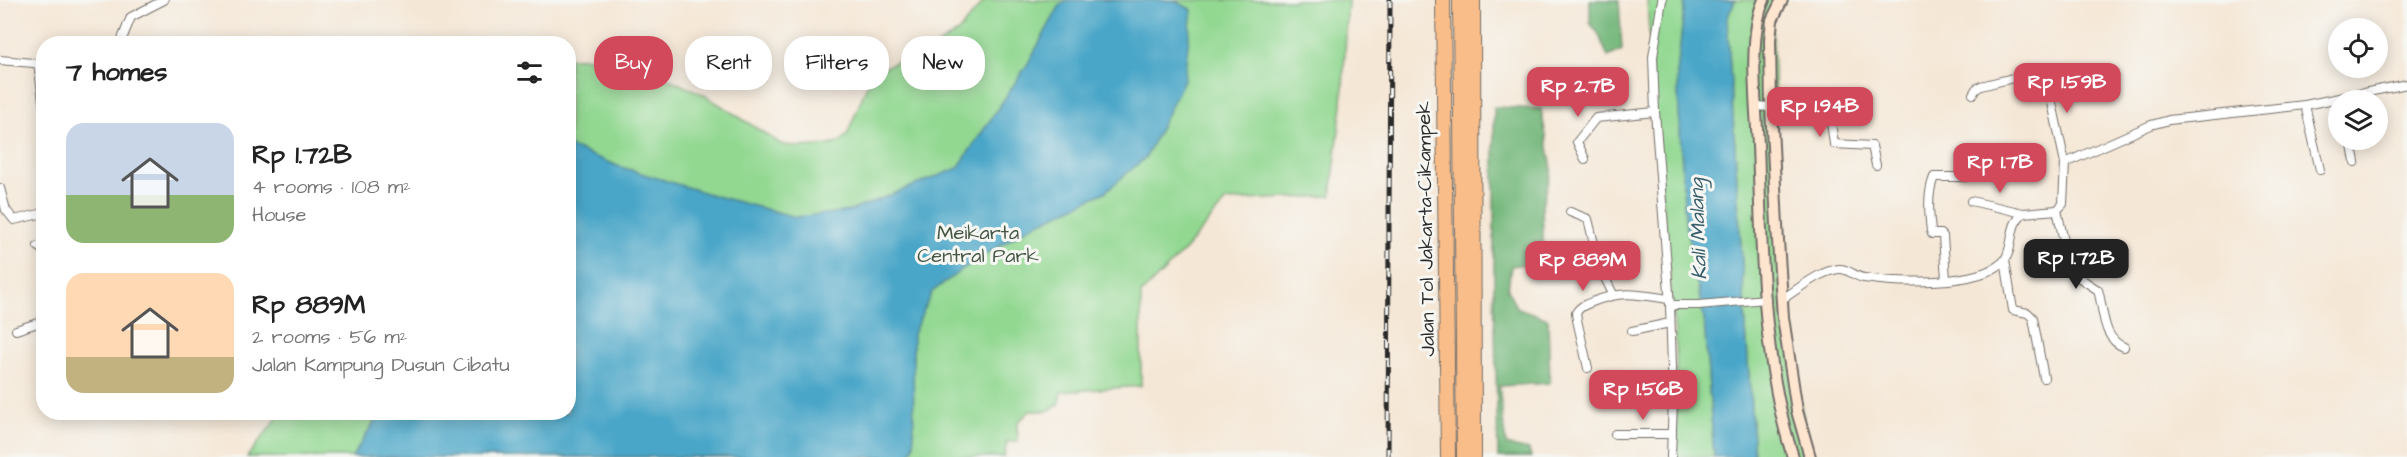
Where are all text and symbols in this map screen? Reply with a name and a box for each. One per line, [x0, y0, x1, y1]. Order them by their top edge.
map controls [2328, 18, 2388, 150]
button: locate [2328, 18, 2388, 78]
chip: Buy [594, 36, 673, 90]
chip: Rent [685, 36, 772, 90]
chip: Filters [784, 36, 889, 90]
chip: New [901, 36, 985, 90]
text: 7 homes [66, 54, 167, 90]
icon: filters [513, 56, 546, 89]
pin: Rp 1.59B [2005, 63, 2129, 114]
pin: Rp 2.7B [1523, 67, 1633, 118]
text: Rp 1.59B [2028, 68, 2106, 96]
text: Rp 2.7B [1541, 72, 1615, 100]
pin: Rp 1.94B [1758, 87, 1882, 138]
button: layers [2328, 90, 2388, 150]
text: Rp 1.94B [1781, 92, 1859, 120]
street label: Jalan Tol Jakarta–Cikampek [1410, 101, 1442, 357]
text: Rp 1.72B [252, 137, 352, 173]
pin: Rp 1.7B [1945, 143, 2055, 194]
icon: home [114, 147, 186, 219]
text: Rp 1.7B [1967, 148, 2033, 176]
text: 4 rooms · 108 m² [252, 173, 411, 201]
water label: Kali Malang [1682, 176, 1715, 280]
text: House [252, 201, 306, 229]
park label: Meikarta Central Park [917, 219, 1039, 270]
pin: Rp 1.72B [2014, 239, 2138, 290]
pin: Rp 889M [1528, 241, 1638, 292]
text: Rp 1.72B [2038, 244, 2114, 272]
text: Rp 889M [1539, 246, 1627, 274]
text: Rp 889M [252, 287, 365, 323]
icon: home [114, 297, 186, 369]
text: 2 rooms · 56 m² [252, 323, 407, 351]
text: Jalan Kampung Dusun Cibatu [252, 351, 510, 379]
pin: Rp 1.56B [1581, 370, 1705, 421]
text: Rp 1.56B [1603, 375, 1683, 403]

